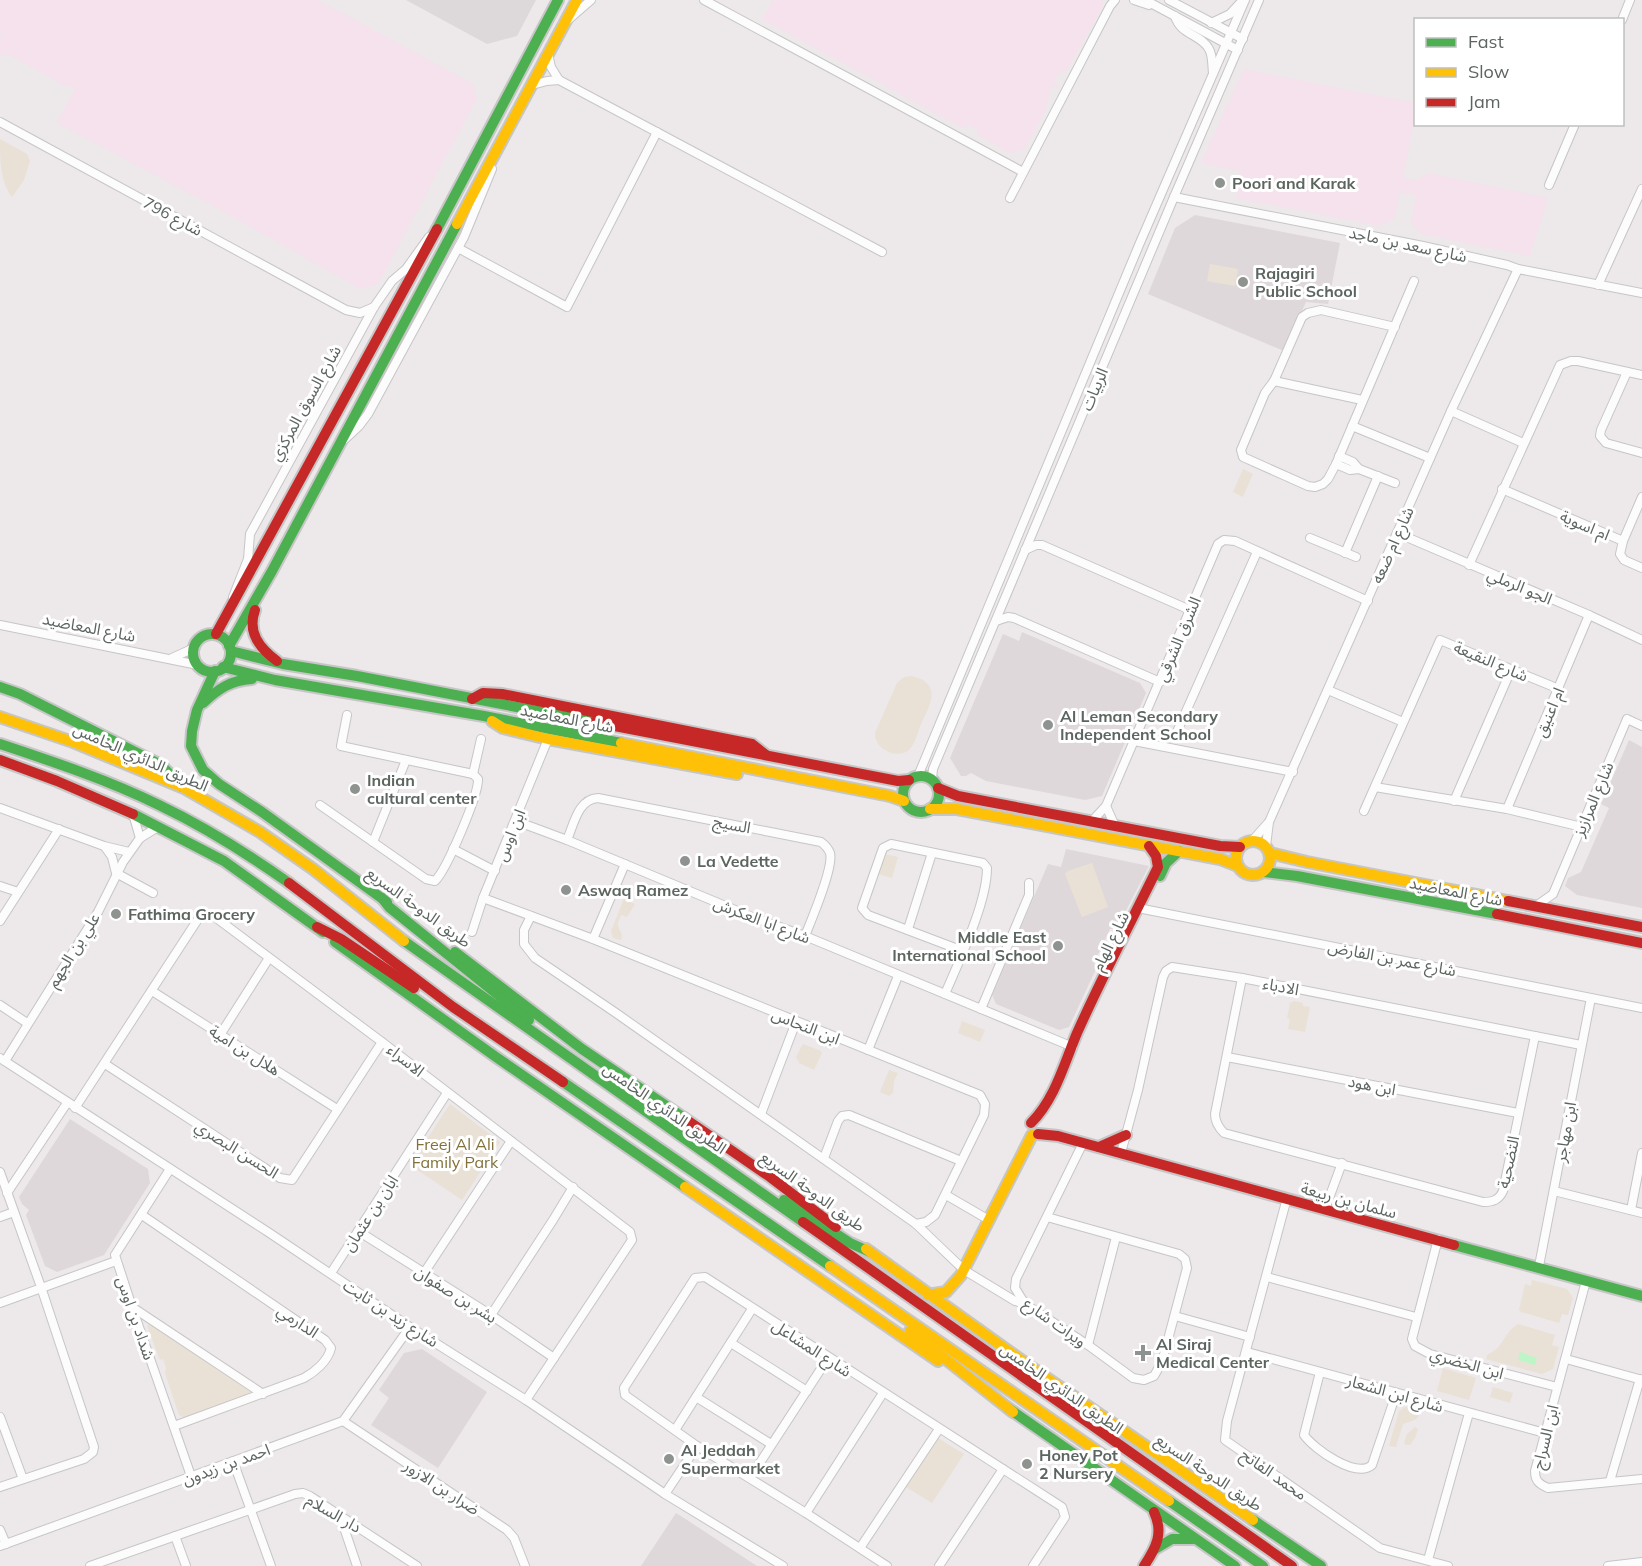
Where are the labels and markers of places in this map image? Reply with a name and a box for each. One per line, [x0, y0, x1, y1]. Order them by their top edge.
place label: Poori and Karak [1232, 173, 1357, 193]
marker: Poori and Karak [1213, 176, 1227, 190]
place label: Rajagiri Public School [1255, 263, 1357, 301]
marker: Rajagiri Public School [1236, 275, 1250, 289]
place label: Al Leman Secondary Independent School [1060, 706, 1218, 744]
marker: Al Leman Secondary Independent School [1041, 718, 1055, 732]
place label: Indian cultural center [367, 770, 477, 808]
marker: Indian cultural center [348, 782, 362, 796]
place label: La Vedette [697, 851, 779, 871]
marker: La Vedette [678, 854, 692, 868]
place label: Aswaq Ramez [578, 880, 688, 900]
marker: Aswaq Ramez [559, 883, 573, 897]
place label: Fathima Grocery [128, 904, 255, 924]
marker: Fathima Grocery [109, 907, 123, 921]
place label: Middle East International School [892, 927, 1046, 965]
marker: Middle East International School [1051, 939, 1065, 953]
place label: Al Siraj Medical Center [1156, 1334, 1270, 1372]
marker: Al Siraj Medical Center [1134, 1344, 1152, 1362]
place label: Al Jeddah Supermarket [681, 1440, 780, 1478]
place label: Honey Pot 2 Nursery [1039, 1445, 1118, 1483]
marker: Al Jeddah Supermarket [662, 1452, 676, 1466]
marker: Honey Pot 2 Nursery [1020, 1457, 1034, 1471]

